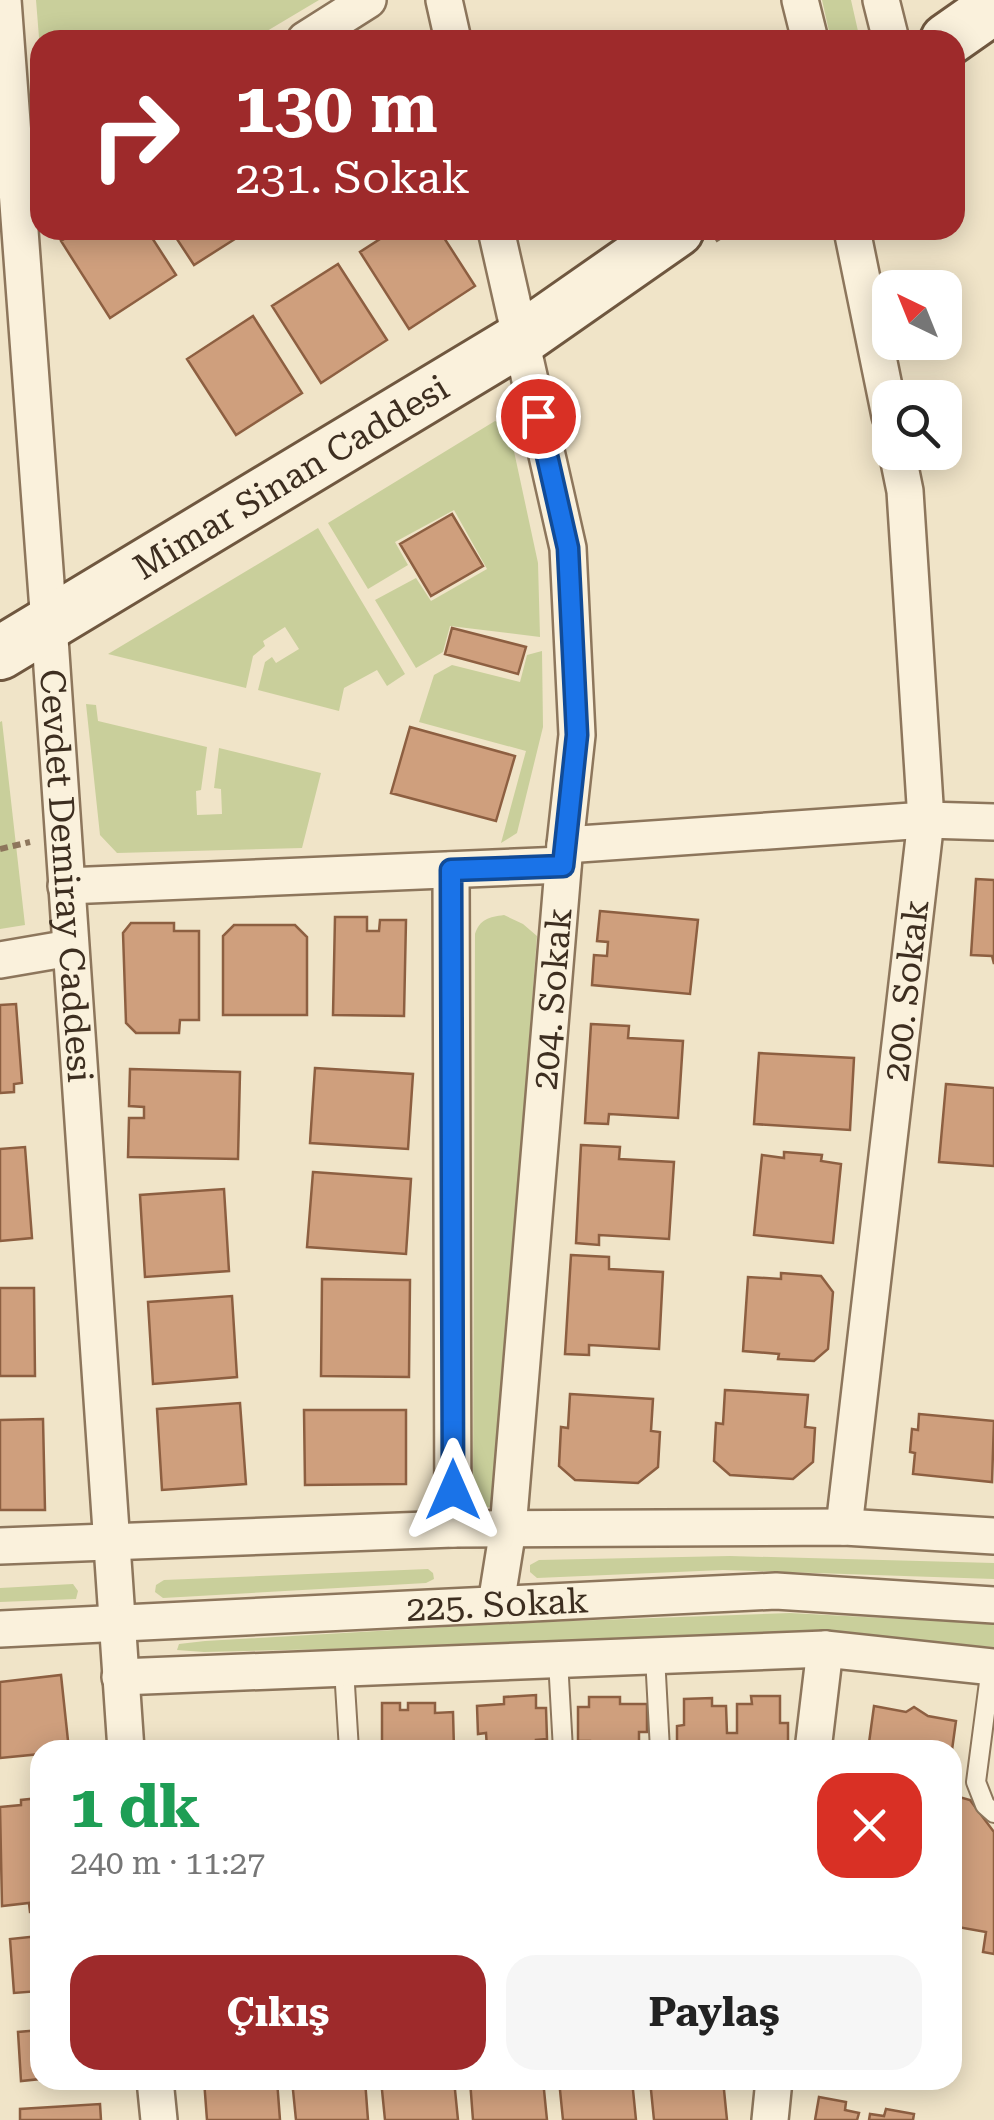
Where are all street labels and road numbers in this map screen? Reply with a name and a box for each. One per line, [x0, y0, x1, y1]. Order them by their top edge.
street label: Mimar Sinan Caddesi [127, 367, 456, 588]
street label: Cevdet Demiray Caddesi [31, 668, 100, 1084]
street label: 200. Sokak [876, 898, 938, 1084]
street label: 204. Sokak [525, 906, 581, 1092]
street label: 225. Sokak [405, 1580, 590, 1630]

